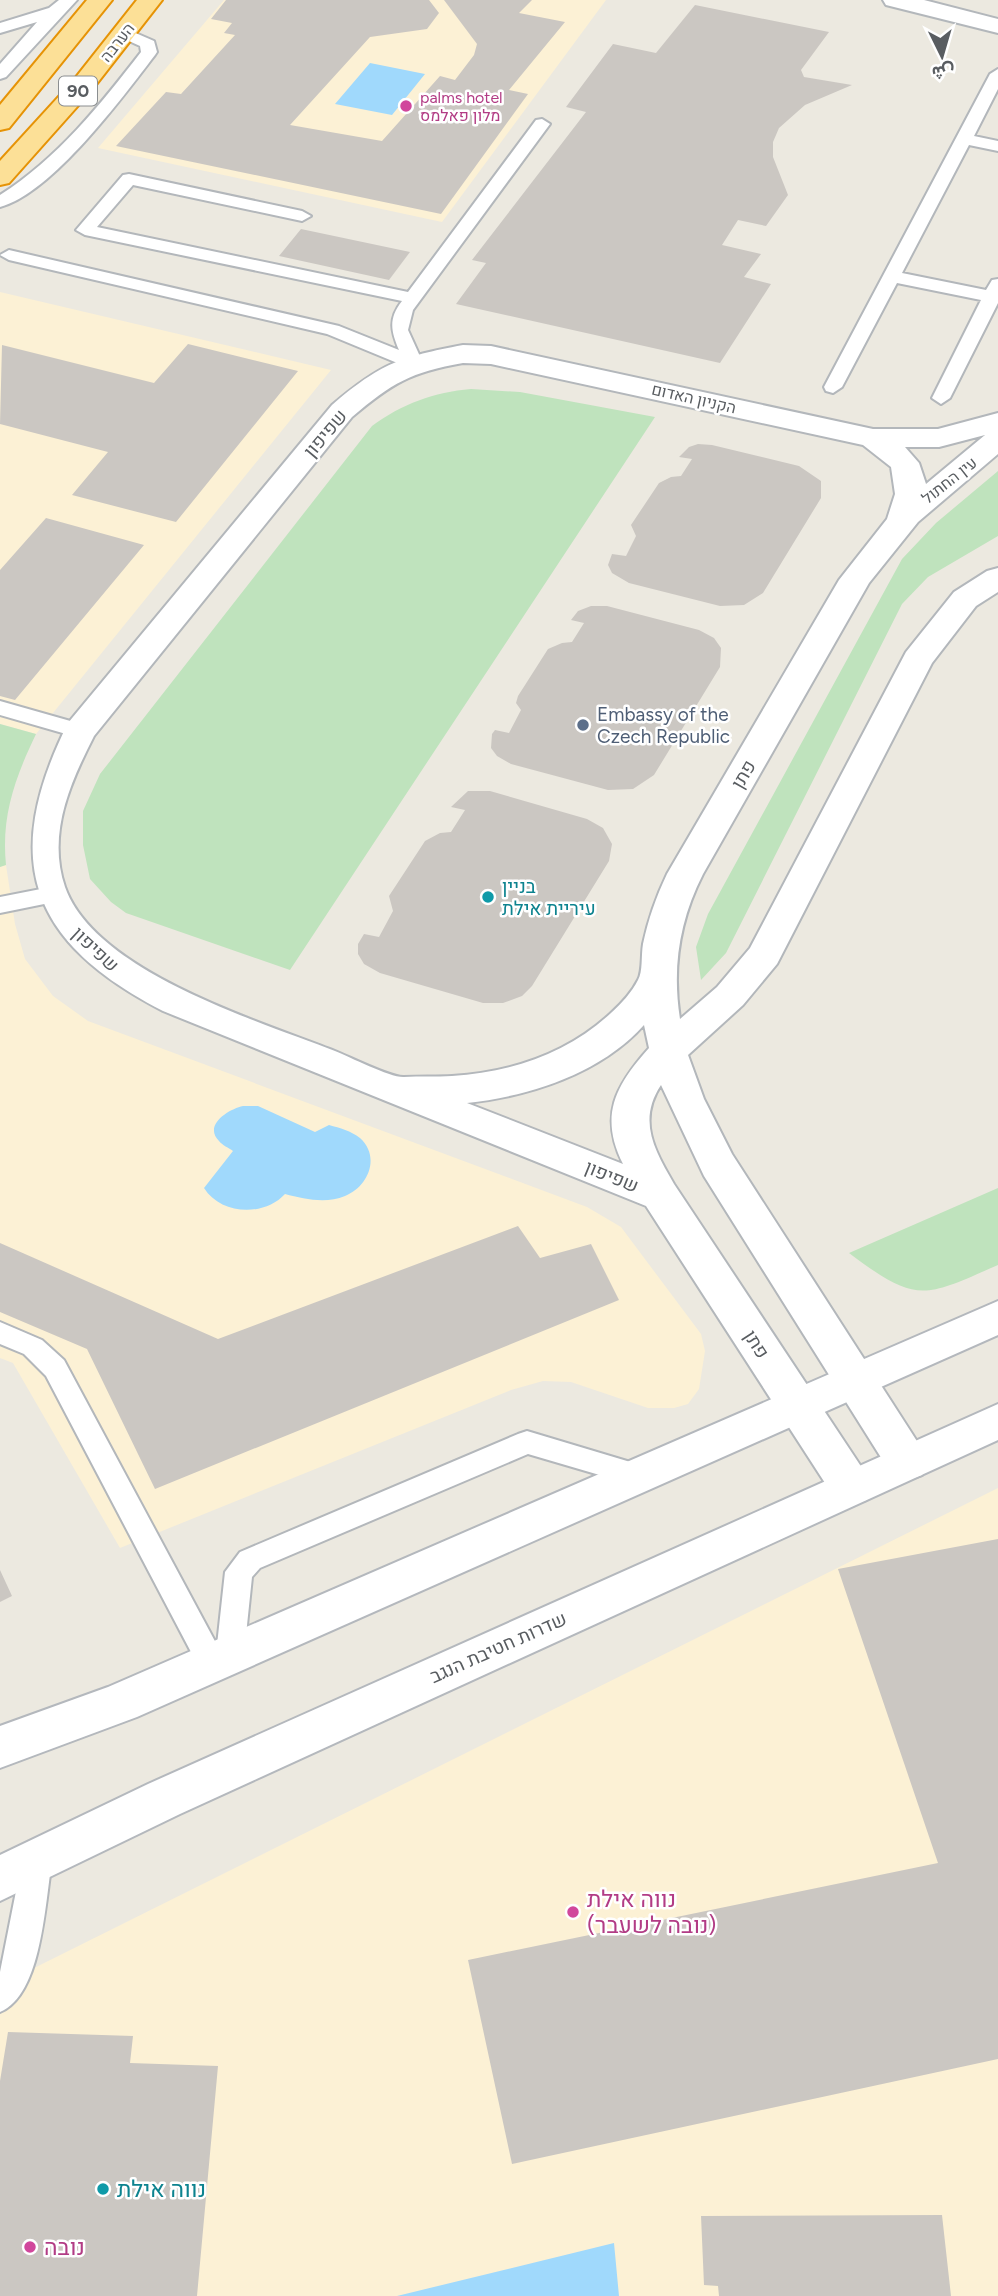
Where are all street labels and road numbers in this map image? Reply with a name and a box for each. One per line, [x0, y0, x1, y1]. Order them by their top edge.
street label: הערבה [96, 19, 139, 66]
road number: 90 [59, 76, 97, 106]
street label: הקניון האדום [650, 380, 738, 417]
street label: שפיפון [299, 405, 352, 462]
street label: עין החתול [918, 453, 981, 508]
street label: פתן [726, 756, 761, 793]
street label: שפיפון [67, 922, 124, 977]
street label: שפיפון [582, 1155, 642, 1198]
street label: פתן [739, 1326, 774, 1363]
street label: שדרות חטיבת הנגב [426, 1607, 570, 1688]

